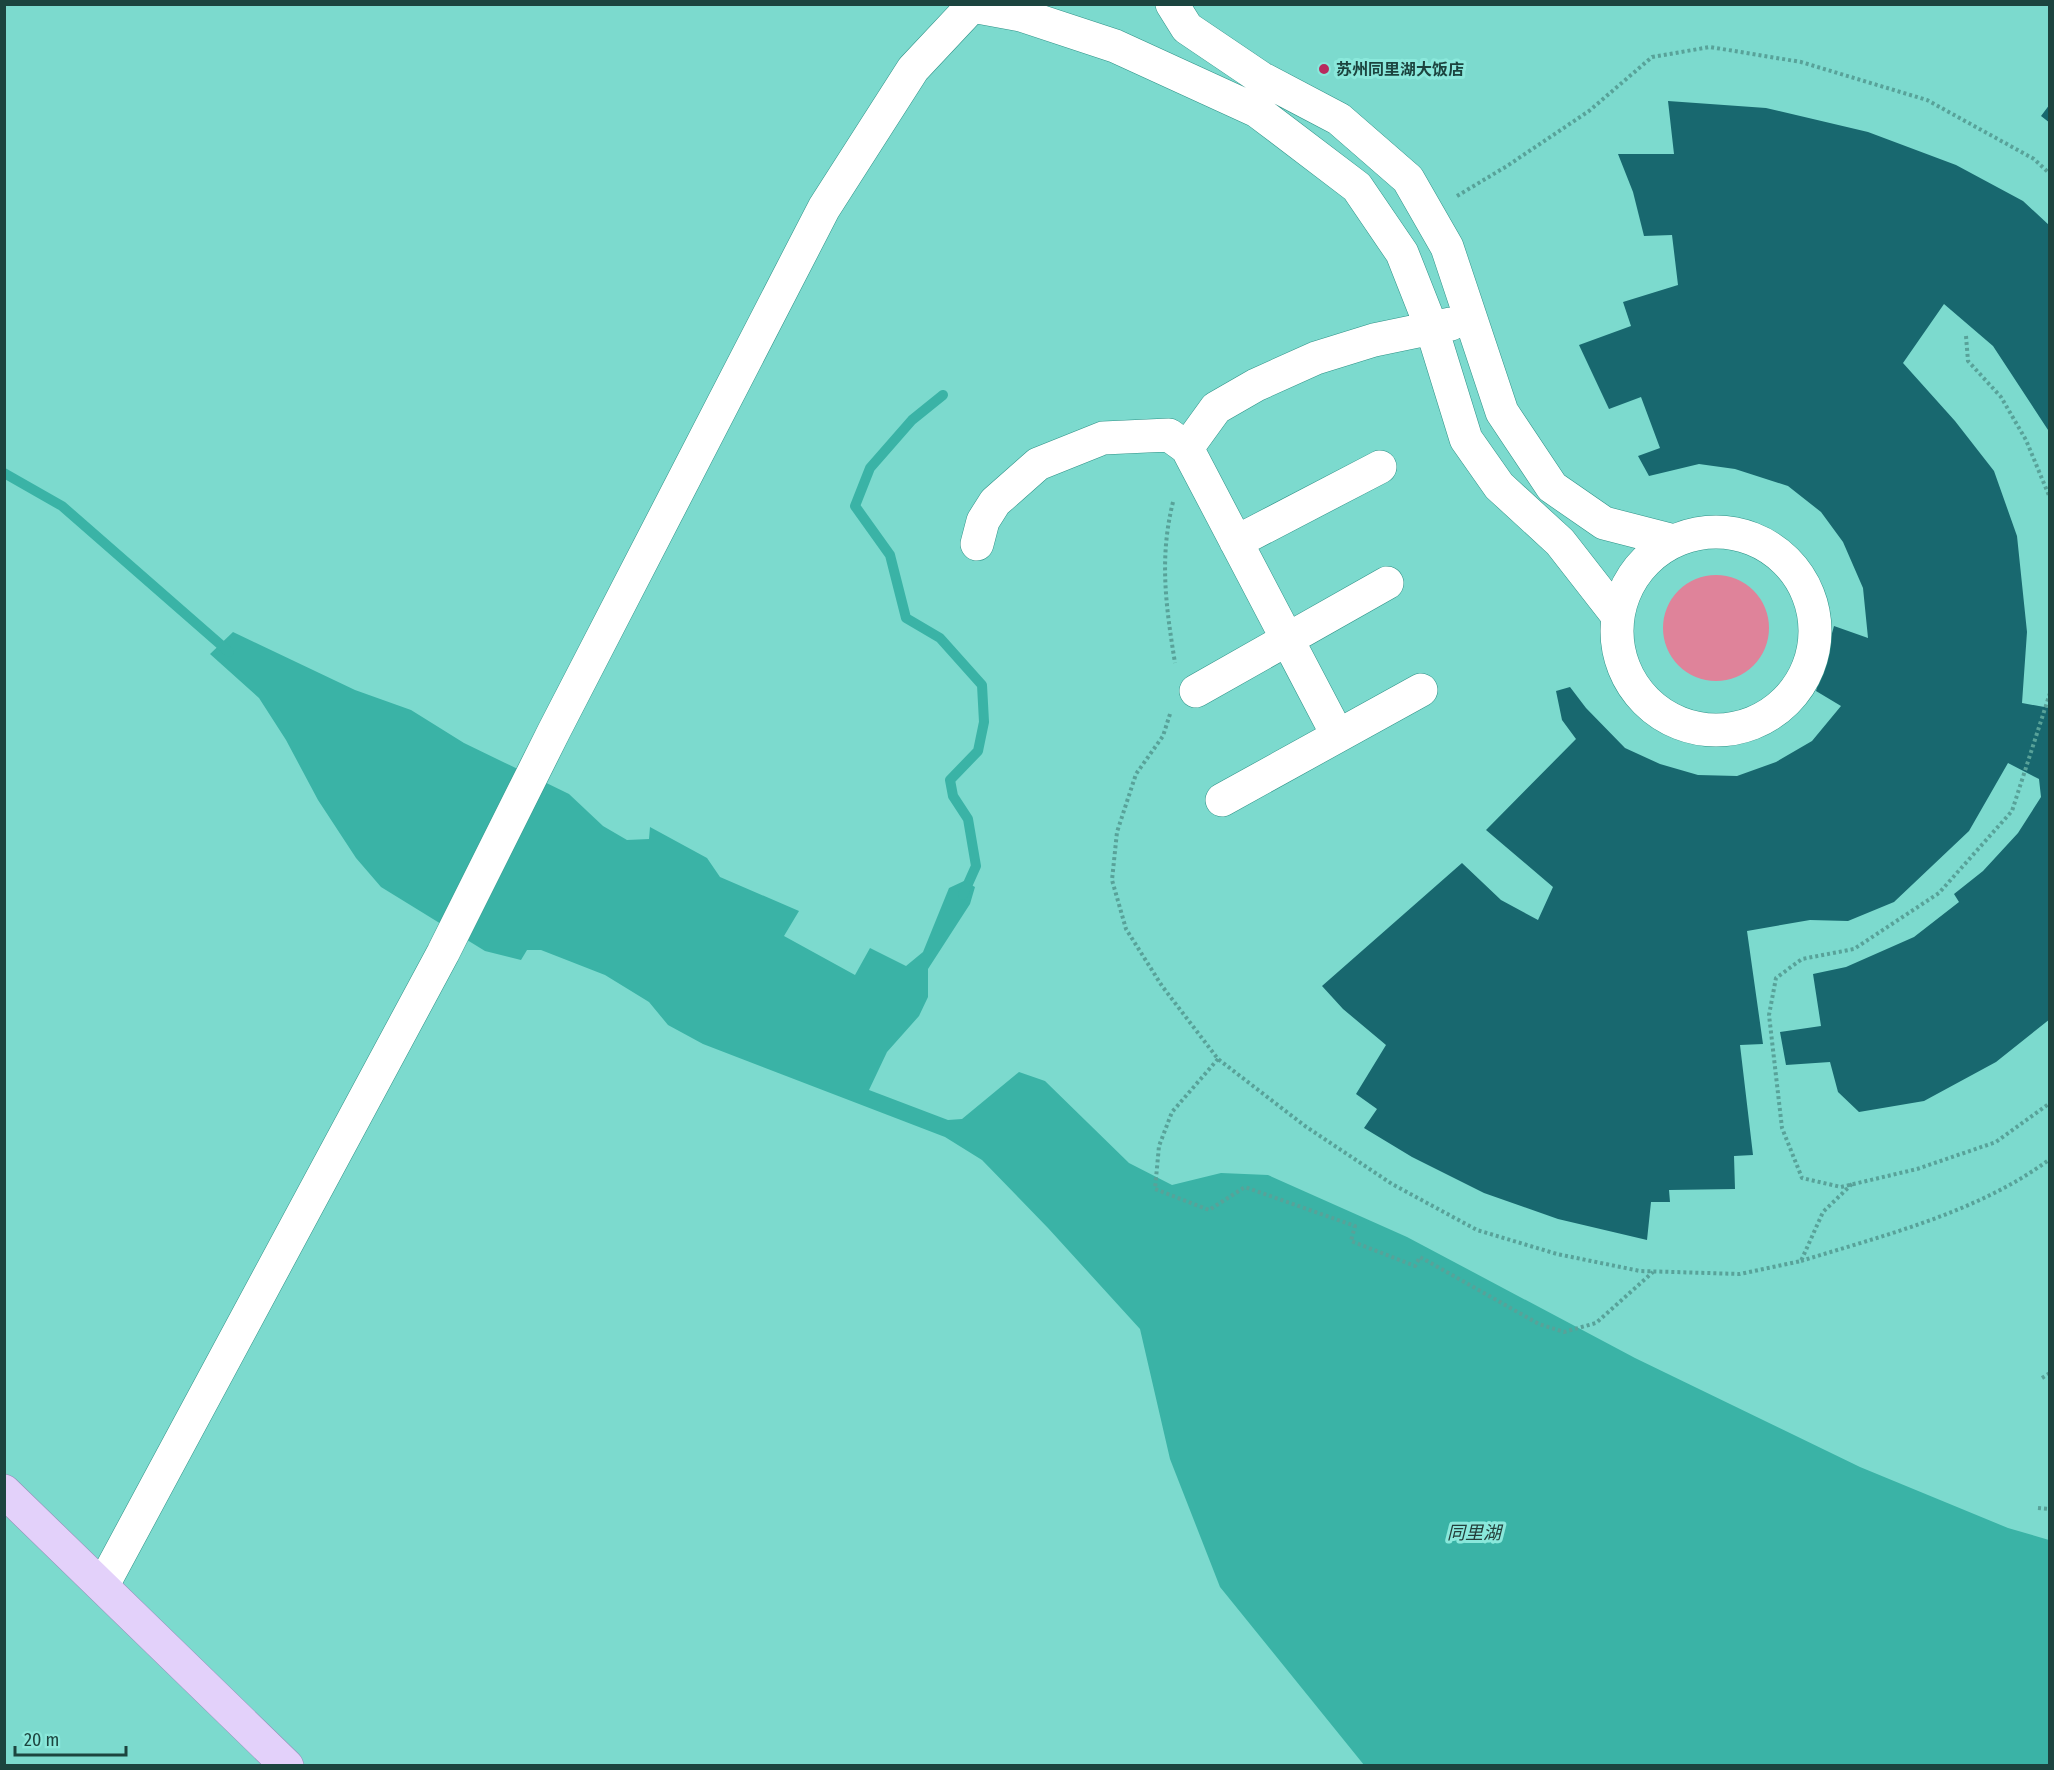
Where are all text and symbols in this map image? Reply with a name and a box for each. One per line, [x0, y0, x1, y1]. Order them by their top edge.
place label: 苏州同里湖大饭店 [1336, 60, 1464, 79]
marker: 苏州同里湖大饭店 [1317, 62, 1331, 76]
water label: 同里湖 [1447, 1522, 1504, 1544]
scale bar [15, 1719, 126, 1757]
text: 20 m [24, 1729, 59, 1751]

